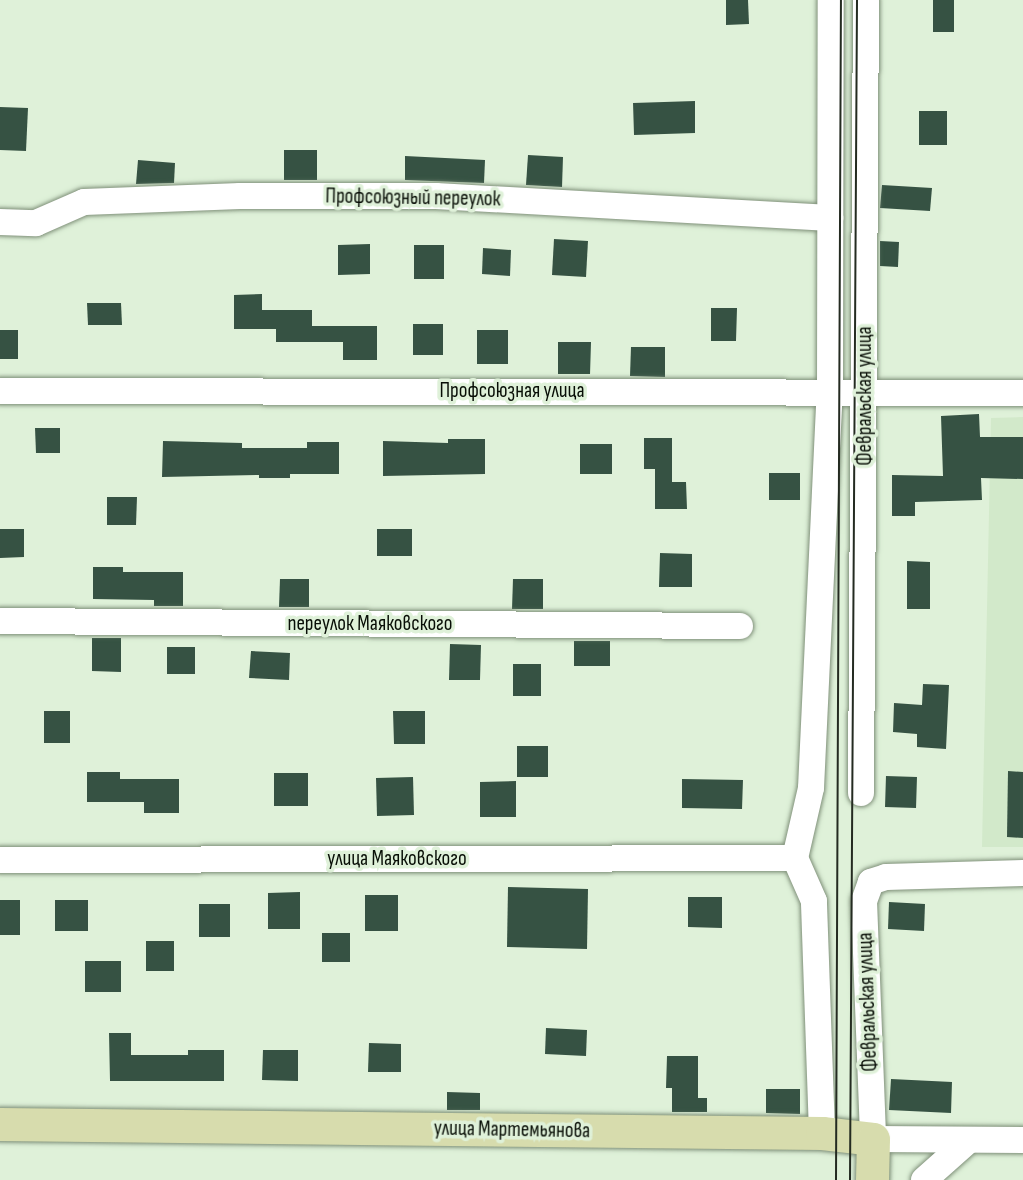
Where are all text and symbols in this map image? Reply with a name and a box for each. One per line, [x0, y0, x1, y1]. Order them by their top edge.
street label: Профсоюзный переулок [325, 184, 501, 212]
street label: Февральская улица [852, 326, 878, 466]
street label: Профсоюзная улица [439, 378, 585, 404]
street label: переулок Маяковского [287, 611, 453, 637]
street label: улица Маяковского [327, 846, 467, 872]
street label: Февральская улица [853, 932, 883, 1072]
street label: улица Мартемьянова [434, 1116, 590, 1144]

